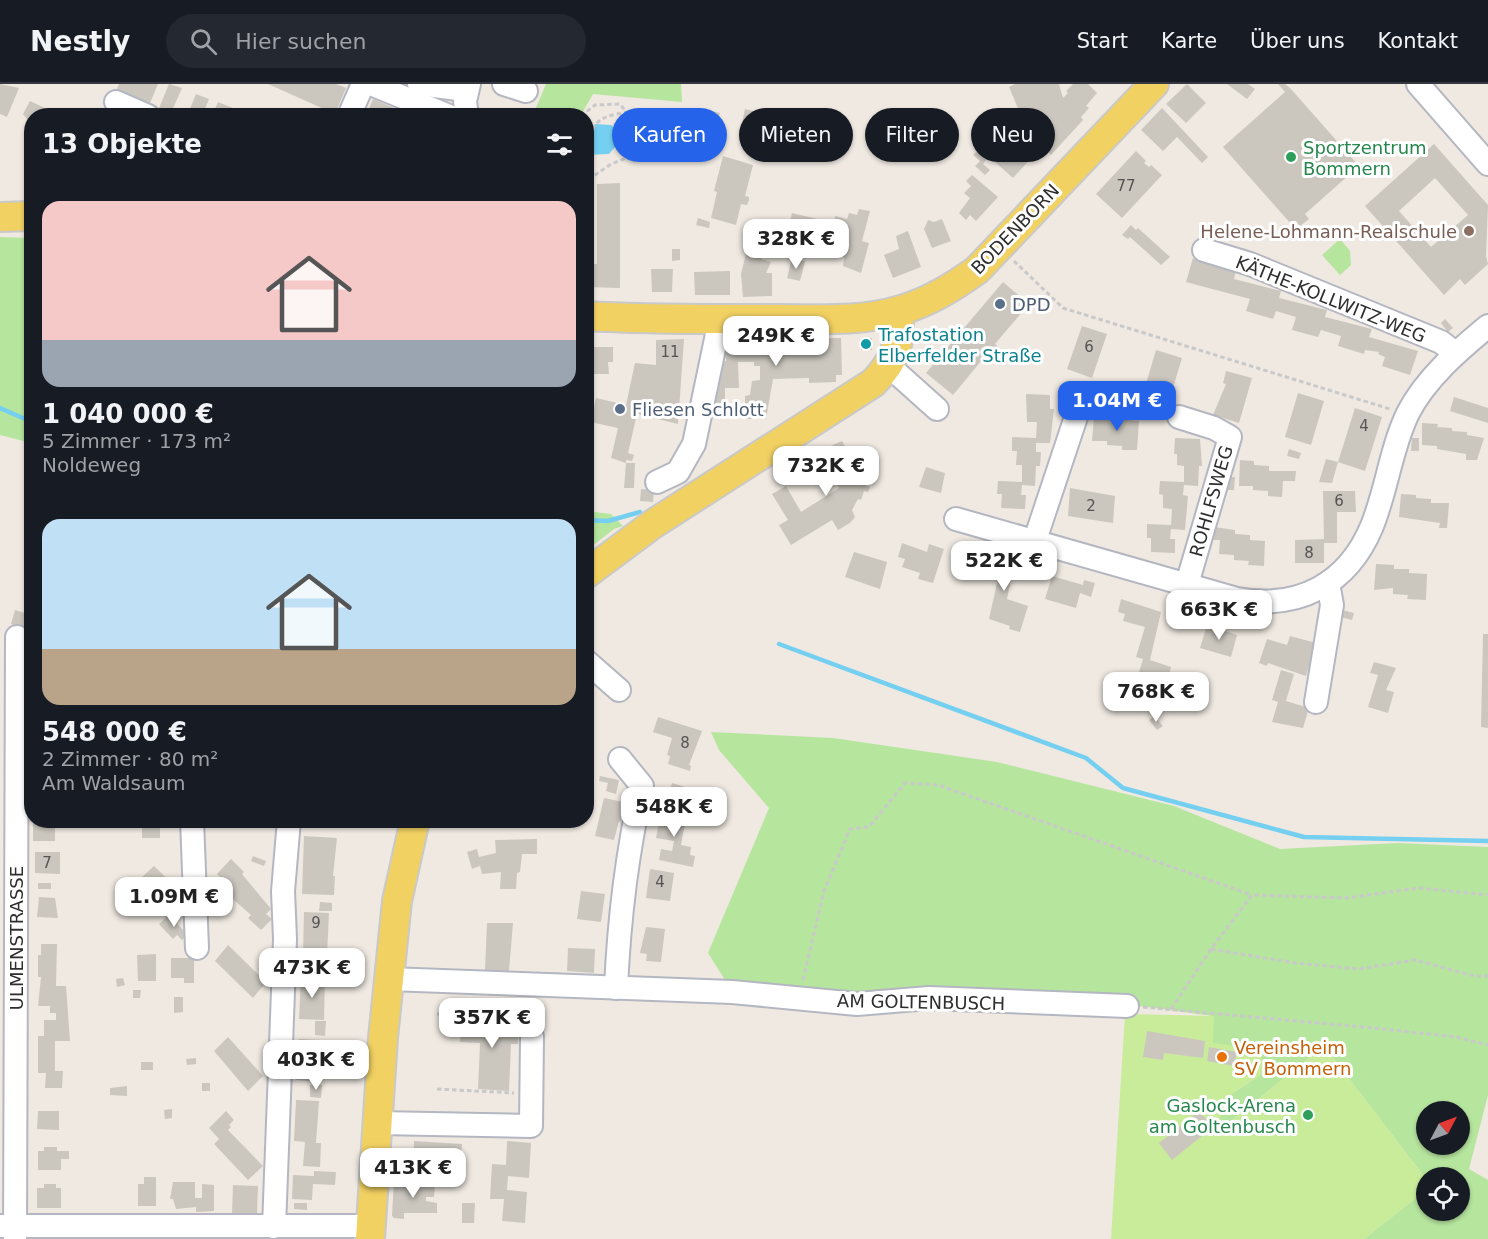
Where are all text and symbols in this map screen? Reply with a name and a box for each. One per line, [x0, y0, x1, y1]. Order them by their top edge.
search box [166, 14, 586, 68]
text: Nestly [30, 25, 130, 58]
icon: search [187, 25, 220, 58]
text: Hier suchen [235, 29, 366, 54]
text: Start [1077, 29, 1128, 53]
text: Karte [1161, 29, 1217, 53]
text: Über uns [1250, 29, 1345, 53]
text: Kontakt [1378, 29, 1458, 53]
chip: Kaufen [612, 108, 727, 162]
chip: Mieten [739, 108, 853, 162]
chip: Filter [865, 108, 959, 162]
chip: Neu [971, 108, 1055, 162]
icon: filters [543, 128, 576, 161]
text: 13 Objekte [42, 129, 202, 159]
place label: Sportzentrum Bommern [1303, 137, 1427, 179]
marker: Sportzentrum Bommern [1284, 150, 1298, 164]
house number: 77 [1116, 177, 1136, 195]
street label: BODENBORN [967, 180, 1063, 278]
pin: 328K € [747, 219, 845, 270]
place label: Helene-Lohmann-Realschule [1200, 221, 1457, 242]
marker: Helene-Lohmann-Realschule [1462, 224, 1476, 238]
text: 328K € [757, 226, 835, 250]
icon: home [255, 240, 363, 348]
street label: KÄTHE-KOLLWITZ-WEG [1233, 251, 1429, 347]
place label: DPD [1012, 294, 1051, 315]
marker: DPD [993, 297, 1007, 311]
pin: 249K € [727, 316, 825, 367]
text: 249K € [737, 323, 815, 347]
place label: Trafostation Elberfelder Straße [877, 324, 1042, 366]
marker: Trafostation Elberfelder Straße [859, 337, 873, 351]
house number: 6 [1084, 338, 1094, 356]
house number: 11 [660, 343, 680, 361]
pin: 1.04M € [1062, 381, 1172, 432]
text: 1.04M € [1072, 388, 1162, 412]
text: 1 040 000 € [42, 399, 214, 429]
place label: Fliesen Schlott [632, 399, 764, 420]
marker: Fliesen Schlott [613, 402, 627, 416]
house number: 4 [1359, 417, 1369, 435]
text: 5 Zimmer · 173 m² [42, 429, 231, 453]
street label: ROHLFSWEG [1185, 443, 1237, 559]
pin: 732K € [777, 446, 875, 497]
text: Noldeweg [42, 453, 141, 477]
text: 732K € [787, 453, 865, 477]
house number: 6 [1334, 492, 1344, 510]
house number: 2 [1086, 497, 1096, 515]
pin: 522K € [955, 541, 1053, 592]
house number: 8 [1304, 544, 1314, 562]
text: 522K € [965, 548, 1043, 572]
icon: home [255, 558, 363, 666]
pin: 663K € [1170, 590, 1268, 641]
text: 663K € [1180, 597, 1258, 621]
pin: 768K € [1107, 672, 1205, 723]
text: 768K € [1117, 679, 1195, 703]
text: 548 000 € [42, 717, 187, 747]
house number: 8 [680, 734, 690, 752]
text: 2 Zimmer · 80 m² [42, 747, 218, 771]
text: Am Waldsaum [42, 771, 185, 795]
pin: 548K € [625, 787, 723, 838]
text: 548K € [635, 794, 713, 818]
house number: 7 [42, 854, 52, 872]
street label: ULMENSTRASSE [6, 866, 27, 1010]
house number: 4 [655, 873, 665, 891]
pin: 1.09M € [119, 877, 229, 928]
text: 1.09M € [129, 884, 219, 908]
house number: 9 [311, 914, 321, 932]
pin: 473K € [263, 948, 361, 999]
text: 473K € [273, 955, 351, 979]
street label: AM GOLTENBUSCH [837, 990, 1005, 1014]
pin: 357K € [443, 998, 541, 1049]
text: 357K € [453, 1005, 531, 1029]
place label: Vereinsheim SV Bommern [1234, 1037, 1351, 1079]
pin: 403K € [267, 1040, 365, 1091]
text: 403K € [277, 1047, 355, 1071]
marker: Vereinsheim SV Bommern [1215, 1050, 1229, 1064]
place label: Gaslock-Arena am Goltenbusch [1149, 1095, 1296, 1137]
north arrow [1416, 1101, 1470, 1155]
map controls [1416, 1101, 1470, 1221]
marker: Gaslock-Arena am Goltenbusch [1301, 1108, 1315, 1122]
pin: 413K € [364, 1148, 462, 1199]
text: 413K € [374, 1155, 452, 1179]
button: locate [1416, 1167, 1470, 1221]

